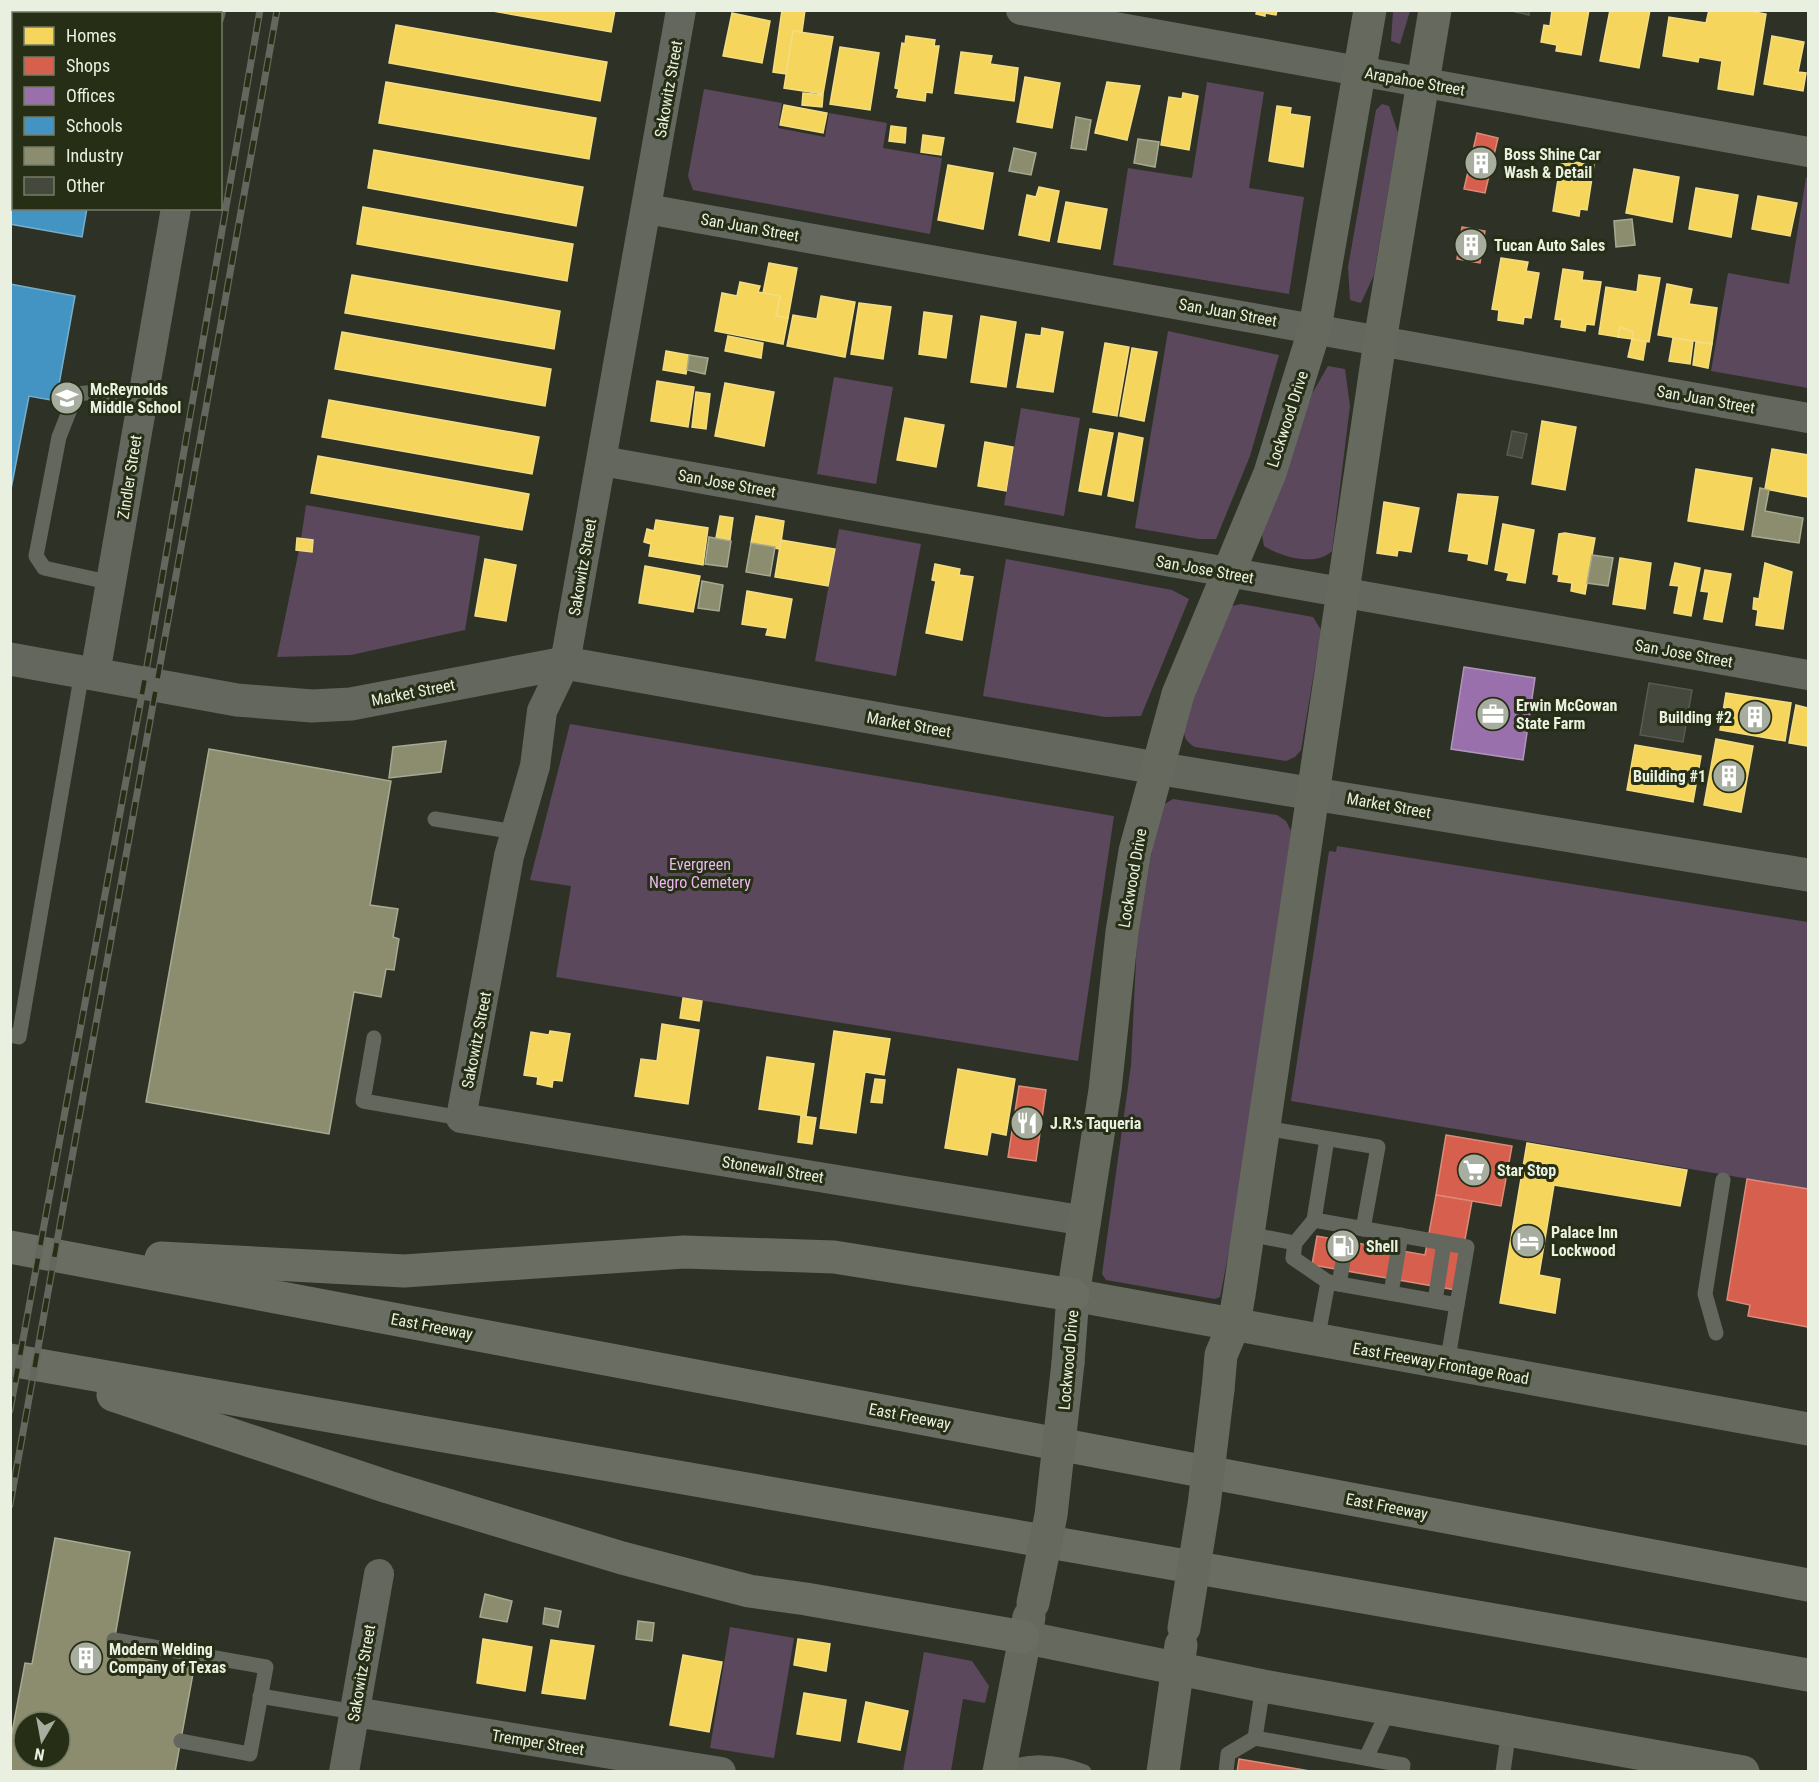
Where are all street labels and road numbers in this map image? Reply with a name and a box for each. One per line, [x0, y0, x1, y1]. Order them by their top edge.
street label: Sakowitz Street [651, 39, 686, 139]
street label: Arapahoe Street [1363, 63, 1467, 100]
street label: San Juan Street [699, 210, 801, 246]
street label: San Juan Street [1177, 295, 1279, 331]
street label: Lockwood Drive [1263, 369, 1312, 470]
street label: San Juan Street [1655, 382, 1757, 418]
street label: Zindler Street [113, 433, 146, 521]
street label: San Jose Street [676, 466, 778, 501]
street label: Sakowitz Street [565, 517, 600, 617]
street label: San Jose Street [1154, 552, 1256, 587]
street label: San Jose Street [1633, 636, 1735, 671]
street label: Market Street [370, 675, 457, 710]
street label: Market Street [865, 708, 953, 741]
street label: Market Street [1345, 789, 1433, 822]
street label: Lockwood Drive [1114, 827, 1151, 929]
street label: Sakowitz Street [458, 990, 495, 1090]
street label: Stonewall Street [721, 1152, 825, 1187]
street label: East Freeway [389, 1309, 475, 1344]
street label: Lockwood Drive [1055, 1309, 1082, 1411]
street label: East Freeway Frontage Road [1351, 1339, 1530, 1388]
street label: East Freeway [867, 1399, 953, 1434]
street label: East Freeway [1344, 1489, 1430, 1524]
street label: Sakowitz Street [344, 1623, 379, 1723]
street label: Tremper Street [490, 1726, 586, 1759]

